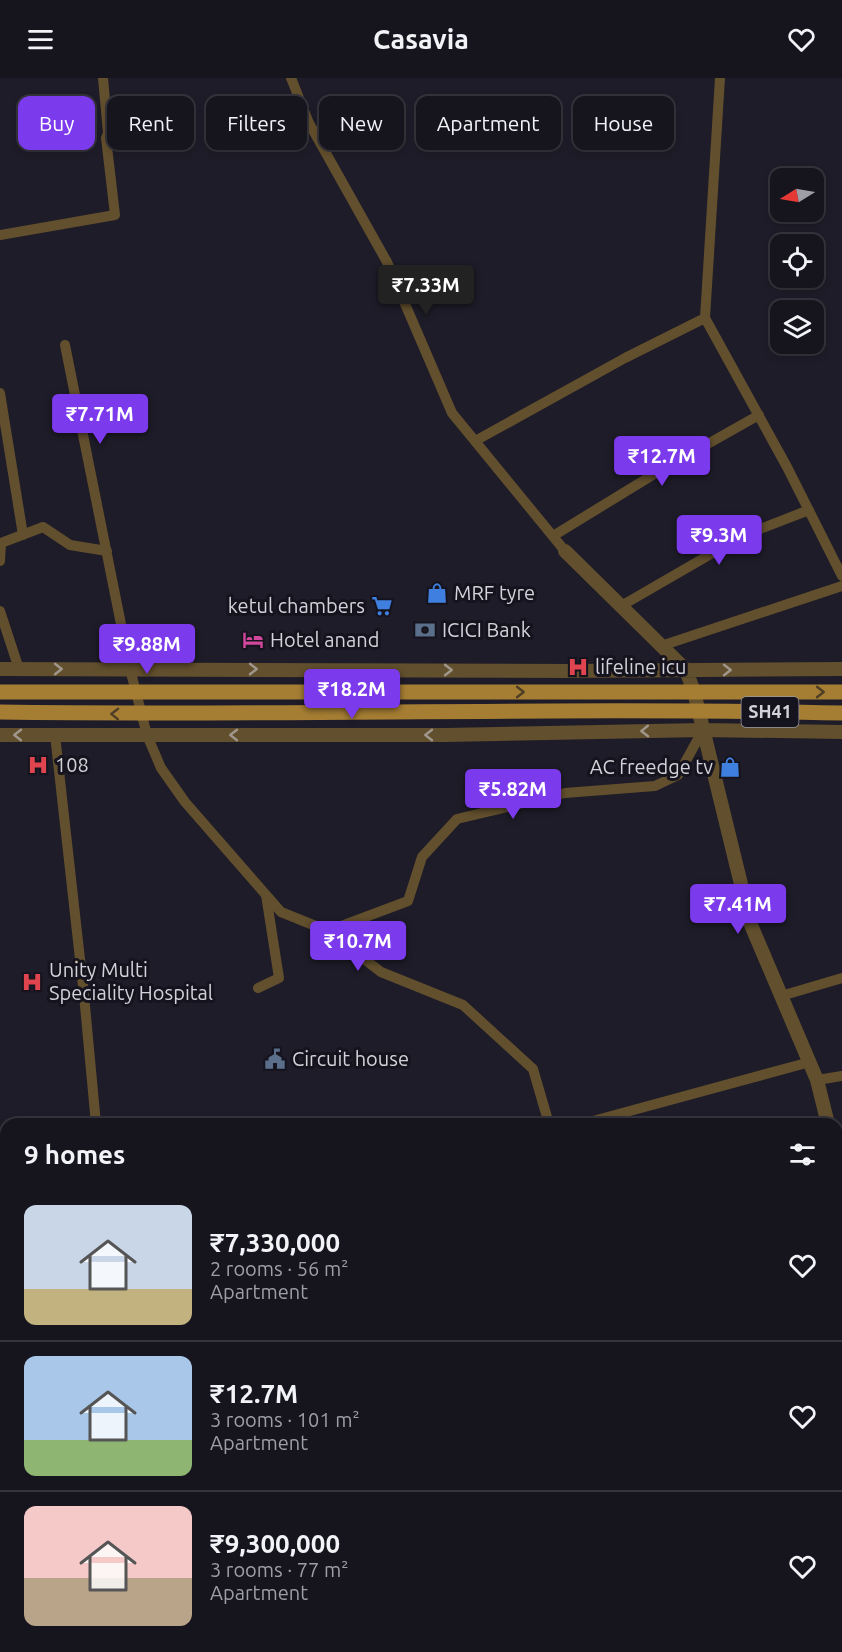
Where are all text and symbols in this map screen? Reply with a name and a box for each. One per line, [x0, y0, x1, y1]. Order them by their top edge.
icon: menu [24, 23, 57, 56]
icon: heart [785, 23, 818, 56]
text: Casavia [373, 24, 469, 54]
chip: Buy [18, 96, 95, 150]
chip: Rent [107, 96, 194, 150]
chip: Filters [206, 96, 307, 150]
chip: New [319, 96, 404, 150]
chip: Apartment [416, 96, 561, 150]
chip: House [573, 96, 674, 150]
north arrow [770, 168, 824, 222]
map controls [770, 168, 824, 354]
button: locate [770, 234, 824, 288]
pin: ₹7.33M [377, 265, 475, 316]
text: ₹7.33M [392, 273, 460, 296]
button: layers [770, 300, 824, 354]
pin: ₹7.71M [51, 394, 149, 445]
text: ₹7.71M [66, 402, 134, 425]
pin: ₹12.7M [613, 436, 711, 487]
text: ₹12.7M [628, 444, 696, 467]
pin: ₹9.3M [677, 515, 761, 566]
text: ₹9.3M [691, 523, 747, 546]
shop icon: MRF tyre [425, 581, 449, 605]
place label: MRF tyre [454, 581, 535, 604]
place label: ketul chambers [228, 594, 365, 617]
supermarket icon: ketul chambers [370, 594, 394, 618]
bank icon: ICICI Bank [413, 618, 437, 642]
place label: ICICI Bank [442, 618, 531, 641]
pin: ₹9.88M [98, 624, 196, 675]
hotel icon: Hotel anand [241, 628, 265, 652]
place label: Hotel anand [270, 628, 379, 651]
text: ₹9.88M [113, 632, 181, 655]
hospital icon: lifeline icu [566, 655, 590, 679]
place label: lifeline icu [595, 655, 686, 678]
one-way arrow [54, 663, 63, 675]
one-way arrow [249, 663, 258, 675]
one-way arrow [444, 664, 453, 676]
one-way arrow [723, 664, 732, 676]
pin: ₹18.2M [303, 669, 401, 720]
text: ₹18.2M [318, 677, 386, 700]
one-way arrow [516, 686, 525, 698]
one-way arrow [816, 686, 825, 698]
road number: SH41 [742, 697, 798, 727]
one-way arrow [110, 707, 119, 720]
one-way arrow [640, 725, 649, 738]
one-way arrow [13, 729, 22, 741]
one-way arrow [229, 729, 238, 741]
one-way arrow [424, 729, 433, 741]
hospital icon: 108 [26, 753, 50, 777]
place label: 108 [55, 753, 89, 776]
place label: AC freedge tv [590, 755, 713, 778]
shop icon: AC freedge tv [718, 755, 742, 779]
pin: ₹5.82M [464, 769, 562, 820]
text: ₹5.82M [479, 777, 547, 800]
pin: ₹7.41M [689, 884, 787, 935]
text: ₹7.41M [704, 892, 772, 915]
pin: ₹10.7M [309, 921, 407, 972]
text: ₹10.7M [324, 929, 392, 952]
place label: Unity Multi Speciality Hospital [49, 958, 213, 1004]
hospital icon: Unity Multi Speciality Hospital [20, 970, 44, 994]
public building icon: Circuit house [263, 1047, 287, 1071]
place label: Circuit house [292, 1047, 409, 1070]
icon: filters [786, 1138, 819, 1171]
text: 9 homes [24, 1140, 125, 1169]
text: ₹7,330,000 [210, 1228, 340, 1257]
icon: home [72, 1229, 144, 1301]
icon: heart [786, 1249, 819, 1282]
text: 2 rooms · 56 m² [210, 1257, 348, 1280]
text: Apartment [210, 1280, 308, 1303]
text: ₹12.7M [210, 1379, 298, 1408]
icon: home [72, 1380, 144, 1452]
icon: heart [786, 1400, 819, 1433]
text: 3 rooms · 101 m² [210, 1408, 360, 1431]
text: Apartment [210, 1431, 308, 1454]
text: ₹9,300,000 [210, 1529, 340, 1558]
icon: home [72, 1530, 144, 1602]
icon: heart [786, 1550, 819, 1583]
text: 3 rooms · 77 m² [210, 1558, 348, 1581]
text: Apartment [210, 1581, 308, 1604]

